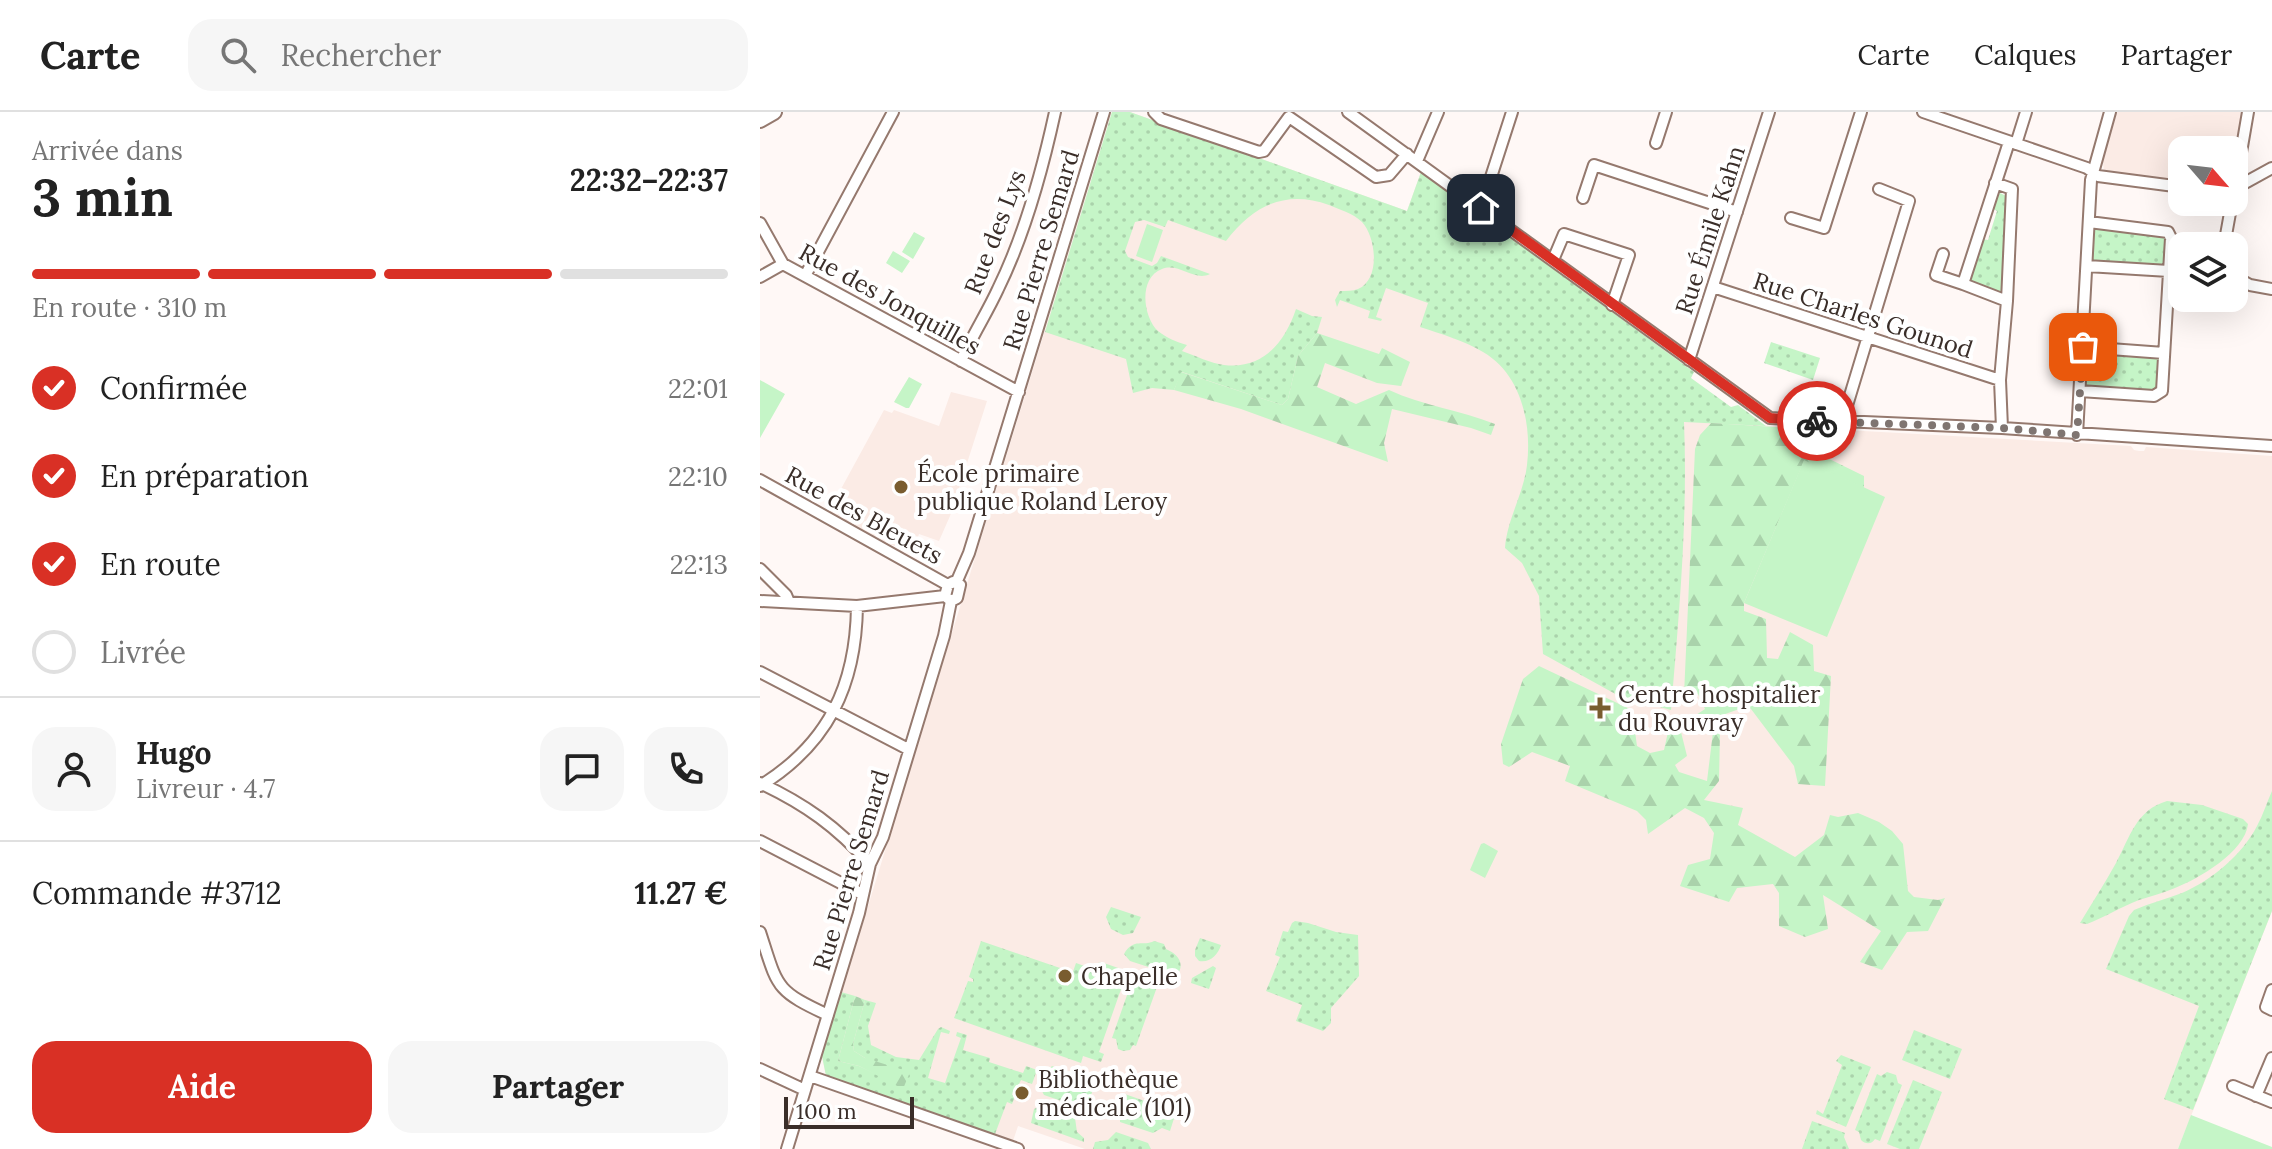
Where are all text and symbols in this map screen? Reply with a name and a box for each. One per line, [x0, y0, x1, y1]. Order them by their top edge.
search box [188, 19, 748, 91]
text: Carte [40, 31, 140, 79]
icon: search [216, 33, 260, 77]
text: Rechercher [280, 36, 441, 74]
text: Carte [1858, 37, 1930, 73]
text: Calques [1974, 37, 2077, 73]
text: Partager [2121, 37, 2232, 73]
text: Arrivée dans [32, 134, 183, 167]
north arrow [2168, 136, 2248, 216]
map controls [2168, 136, 2248, 312]
street label: Rue Émile Kahn [1668, 142, 1752, 318]
street label: Rue Pierre Semard [996, 146, 1086, 354]
text: 22:32–22:37 [570, 161, 728, 199]
text: 3 min [32, 164, 173, 230]
street label: Rue des Lys [957, 165, 1033, 299]
pin [1447, 174, 1515, 242]
icon: home [1459, 186, 1503, 230]
button: layers [2168, 232, 2248, 312]
street label: Rue des Jonquilles [794, 236, 986, 362]
street label: Rue Charles Gounod [1749, 265, 1977, 365]
text: En route · 310 m [32, 291, 227, 324]
pin [2049, 313, 2117, 381]
icon: bag [2061, 325, 2105, 369]
icon: check [32, 366, 76, 410]
text: Confirmée [100, 369, 248, 407]
text: 22:01 [668, 372, 728, 405]
courier [1777, 381, 1857, 461]
icon: bike [1795, 399, 1839, 443]
icon: check [32, 454, 76, 498]
text: En préparation [100, 457, 309, 495]
place label: École primaire publique Roland Leroy [917, 458, 1167, 517]
street label: Rue des Bleuets [780, 459, 948, 571]
text: 22:10 [668, 460, 728, 493]
marker: École primaire publique Roland Leroy [892, 478, 910, 496]
icon: check [32, 542, 76, 586]
text: En route [100, 545, 221, 583]
text: 22:13 [670, 548, 728, 581]
text: Livrée [100, 633, 186, 671]
place label: Centre hospitalier du Rouvray [1618, 679, 1821, 738]
marker: Centre hospitalier du Rouvray [1589, 697, 1611, 719]
button: person [32, 727, 116, 811]
button: chat [540, 727, 624, 811]
button: phone [644, 727, 728, 811]
text: Hugo [136, 734, 211, 772]
street label: Rue Pierre Semard [806, 766, 896, 974]
text: Livreur · 4.7 [136, 772, 275, 805]
text: Commande #3712 [32, 874, 282, 912]
text: 11.27 € [634, 874, 728, 912]
place label: Chapelle [1081, 961, 1178, 992]
marker: Chapelle [1056, 967, 1074, 985]
button: Aide [32, 1041, 372, 1133]
button: Partager [388, 1041, 728, 1133]
place label: Bibliothèque médicale (101) [1038, 1064, 1191, 1123]
marker: Bibliothèque médicale (101) [1013, 1084, 1031, 1102]
scale bar [784, 1093, 914, 1129]
text: 100 m [796, 1097, 857, 1125]

